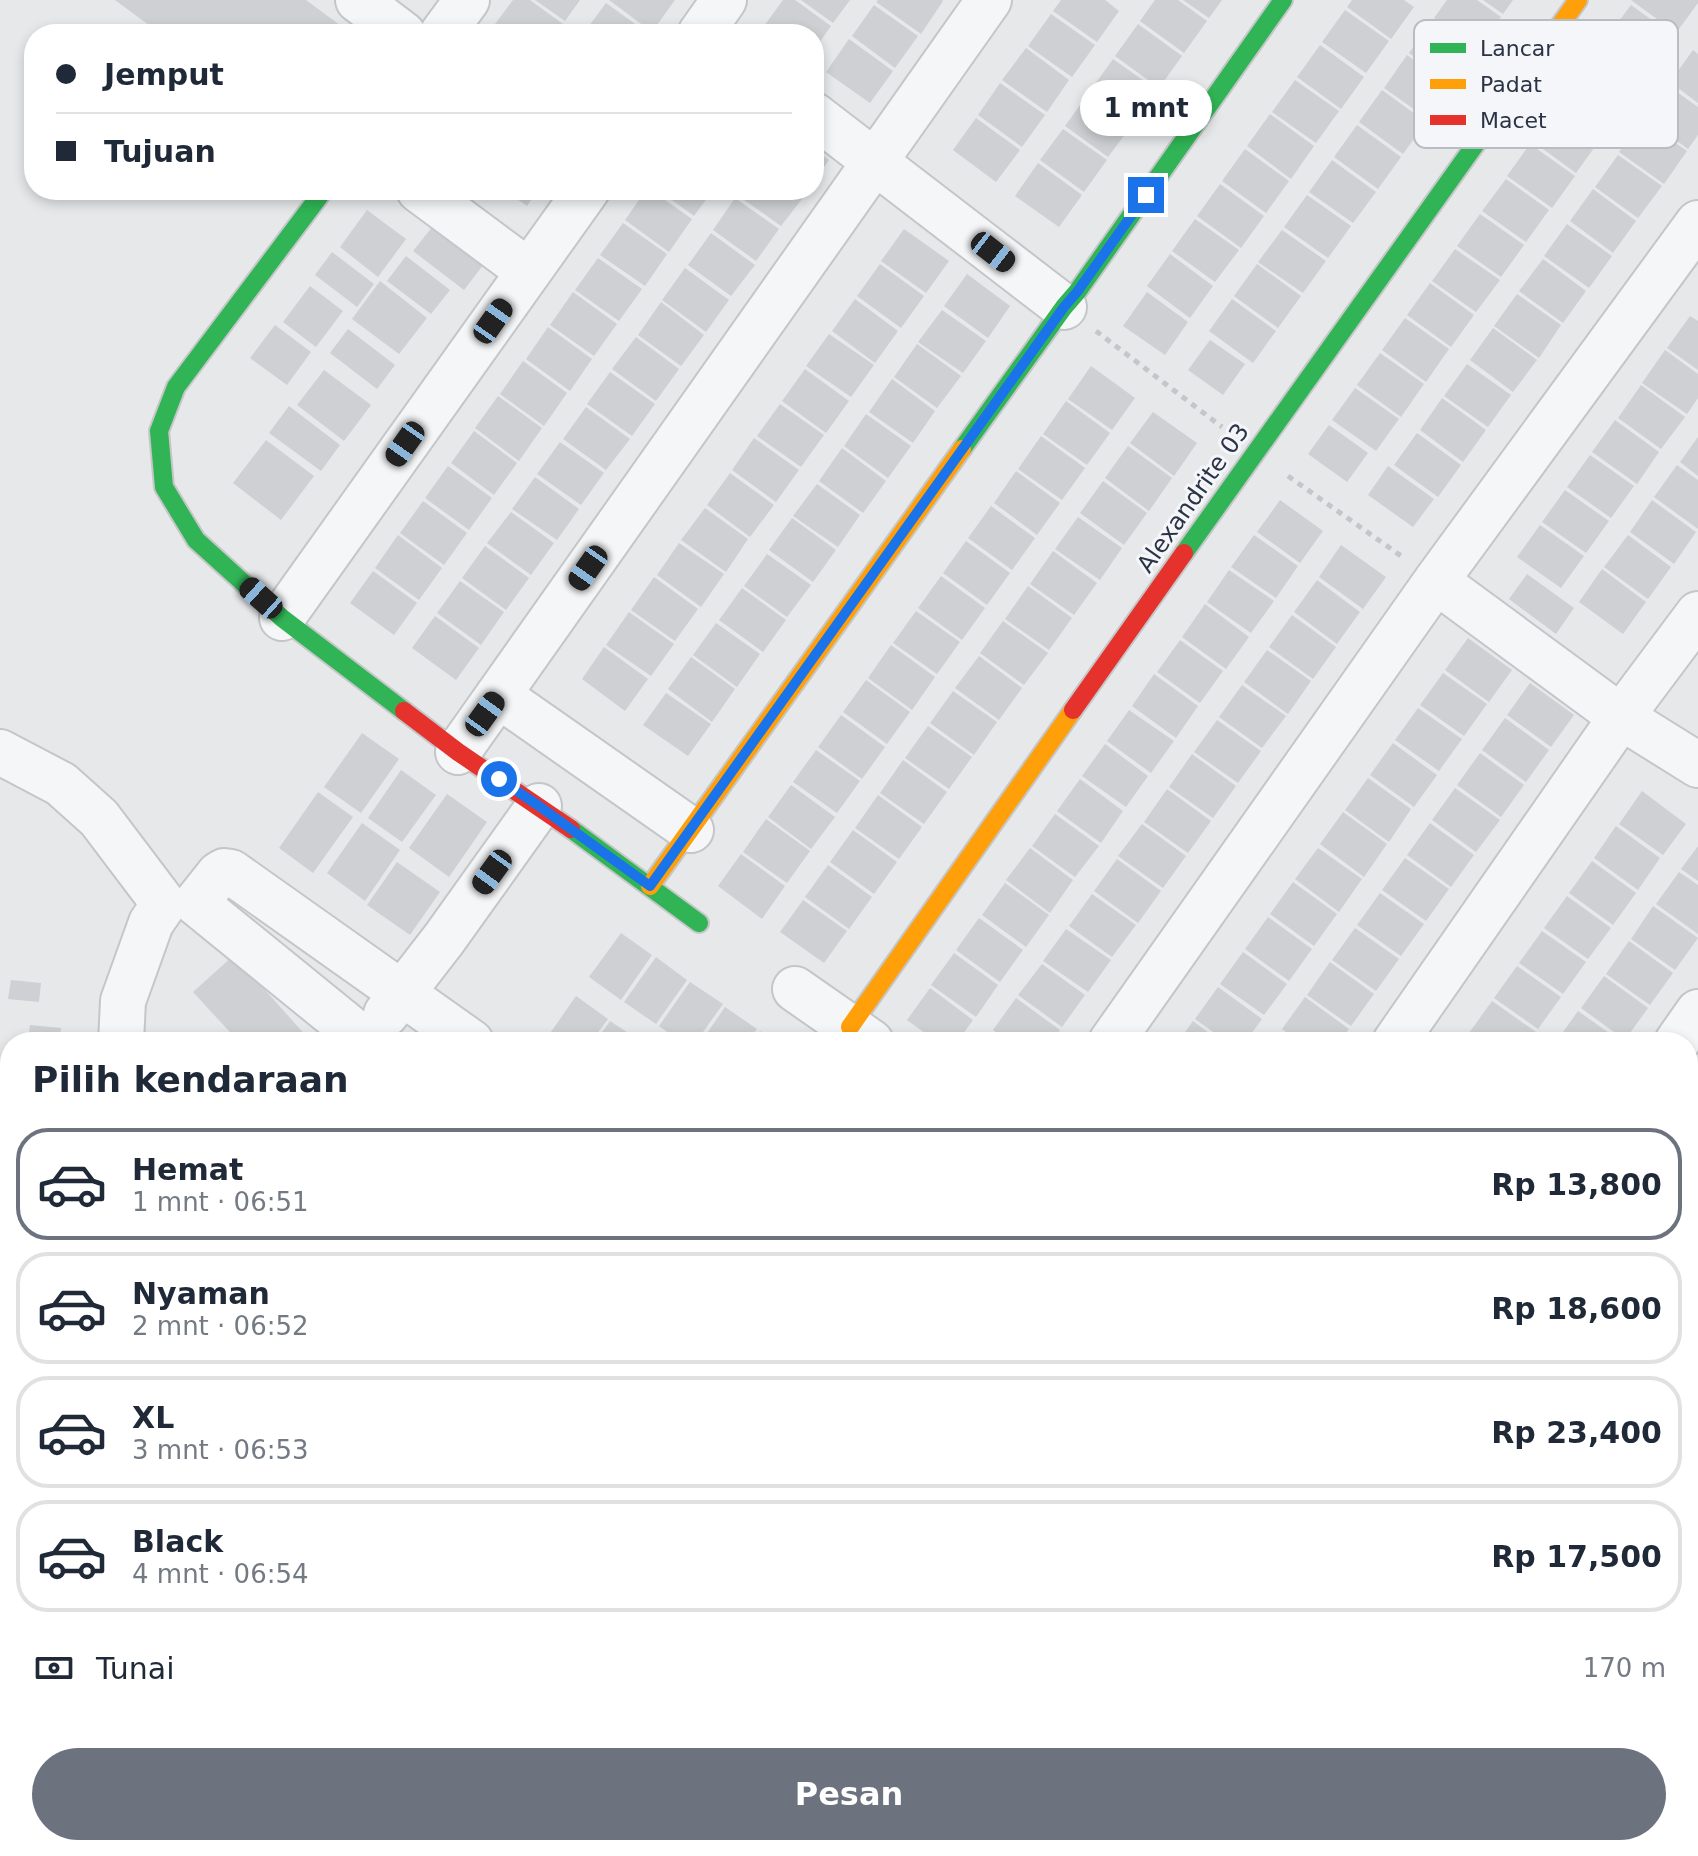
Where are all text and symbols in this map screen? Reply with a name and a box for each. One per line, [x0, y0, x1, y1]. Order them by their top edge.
legend [1414, 20, 1678, 148]
text: Lancar [1480, 36, 1555, 61]
text: Jemput [104, 57, 224, 92]
text: Padat [1480, 72, 1542, 97]
callout: 1 mnt [1080, 79, 1212, 135]
text: 1 mnt [1103, 93, 1189, 123]
text: Macet [1480, 108, 1547, 133]
text: Tujuan [104, 134, 216, 169]
route end [1128, 177, 1164, 213]
car [967, 228, 1019, 276]
car [469, 294, 517, 348]
car [381, 417, 429, 471]
street label: Alexandrite 03 [1131, 418, 1255, 578]
car [564, 541, 612, 595]
car [235, 573, 287, 623]
car [461, 688, 509, 740]
route start [481, 761, 517, 797]
car [468, 846, 516, 898]
text: Pilih kendaraan [32, 1059, 349, 1100]
icon: car [36, 1148, 108, 1220]
text: Hemat [132, 1152, 243, 1187]
text: Rp 13,800 [1491, 1167, 1662, 1202]
text: 1 mnt · 06:51 [132, 1187, 309, 1217]
icon: car [36, 1272, 108, 1344]
text: Nyaman [132, 1276, 270, 1311]
text: Rp 18,600 [1491, 1291, 1662, 1326]
text: 2 mnt · 06:52 [132, 1311, 309, 1341]
icon: car [36, 1396, 108, 1468]
text: XL [132, 1400, 174, 1435]
text: Rp 23,400 [1491, 1415, 1662, 1450]
text: 3 mnt · 06:53 [132, 1435, 309, 1465]
icon: car [36, 1520, 108, 1592]
text: Black [132, 1524, 223, 1559]
text: Rp 17,500 [1491, 1539, 1662, 1574]
text: 4 mnt · 06:54 [132, 1559, 309, 1589]
icon: cash [32, 1646, 76, 1690]
text: Tunai [96, 1651, 175, 1686]
text: 170 m [1583, 1653, 1666, 1683]
button: Pesan [32, 1748, 1666, 1840]

